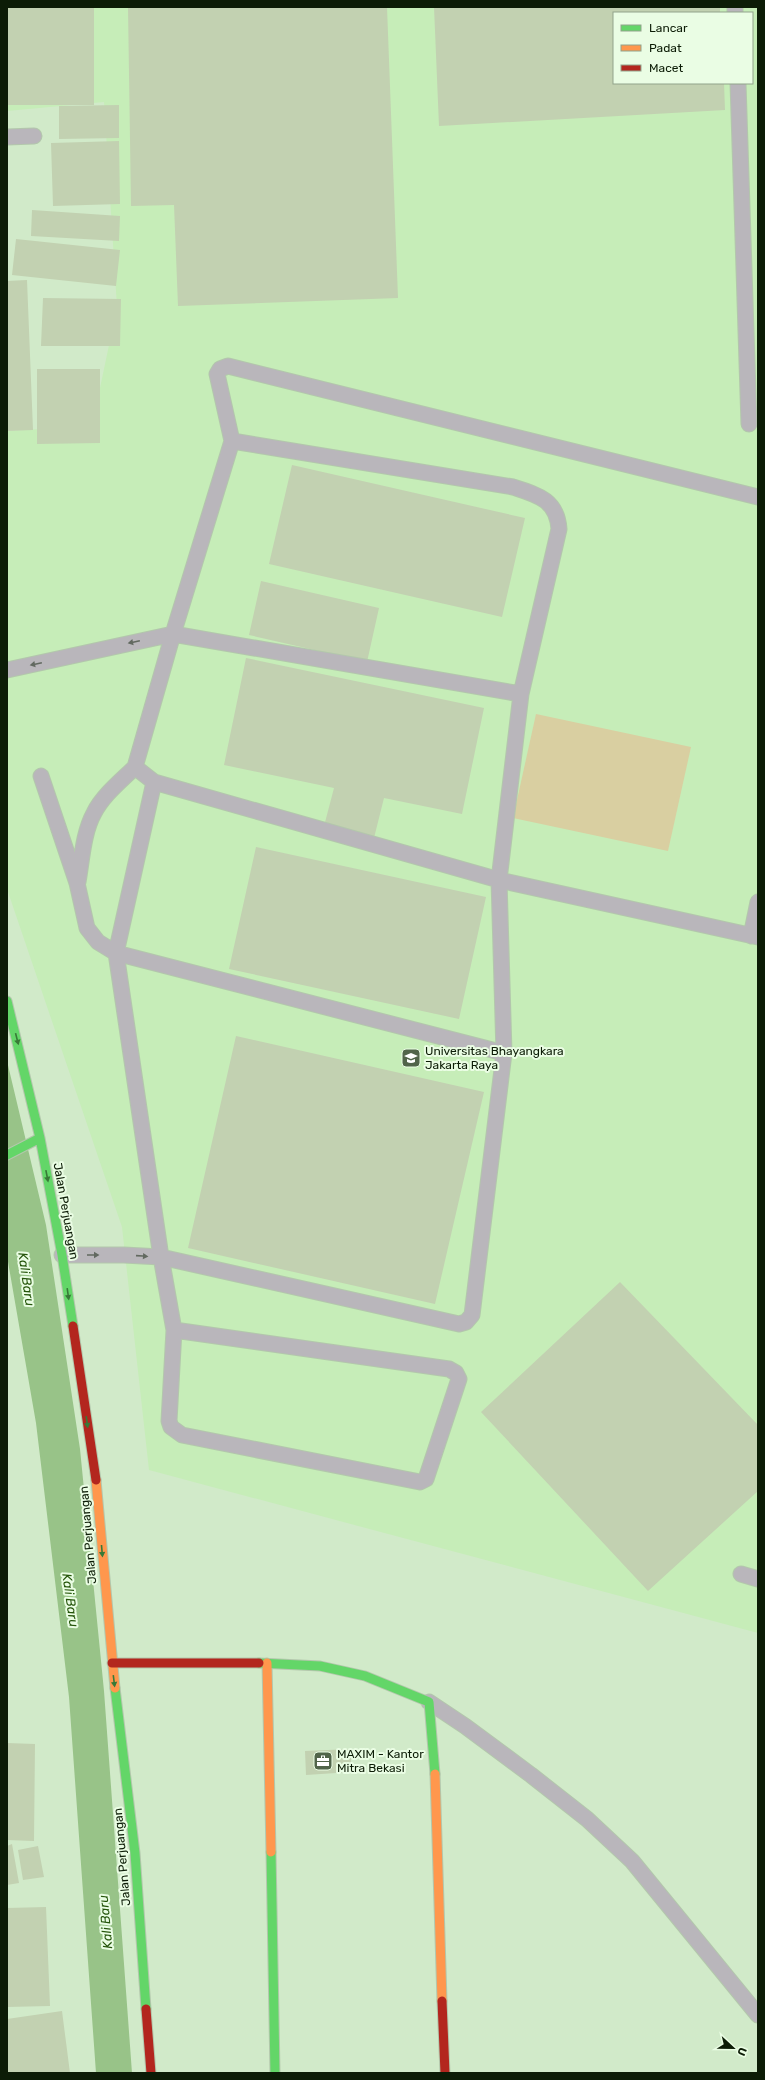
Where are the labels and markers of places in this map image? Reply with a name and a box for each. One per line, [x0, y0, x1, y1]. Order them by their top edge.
place label: Universitas Bhayangkara Jakarta Raya [425, 1044, 564, 1072]
school or university icon: Universitas Bhayangkara Jakarta Raya [400, 1047, 422, 1069]
place label: MAXIM - Kantor Mitra Bekasi [337, 1747, 424, 1775]
office icon: MAXIM - Kantor Mitra Bekasi [312, 1750, 334, 1772]

